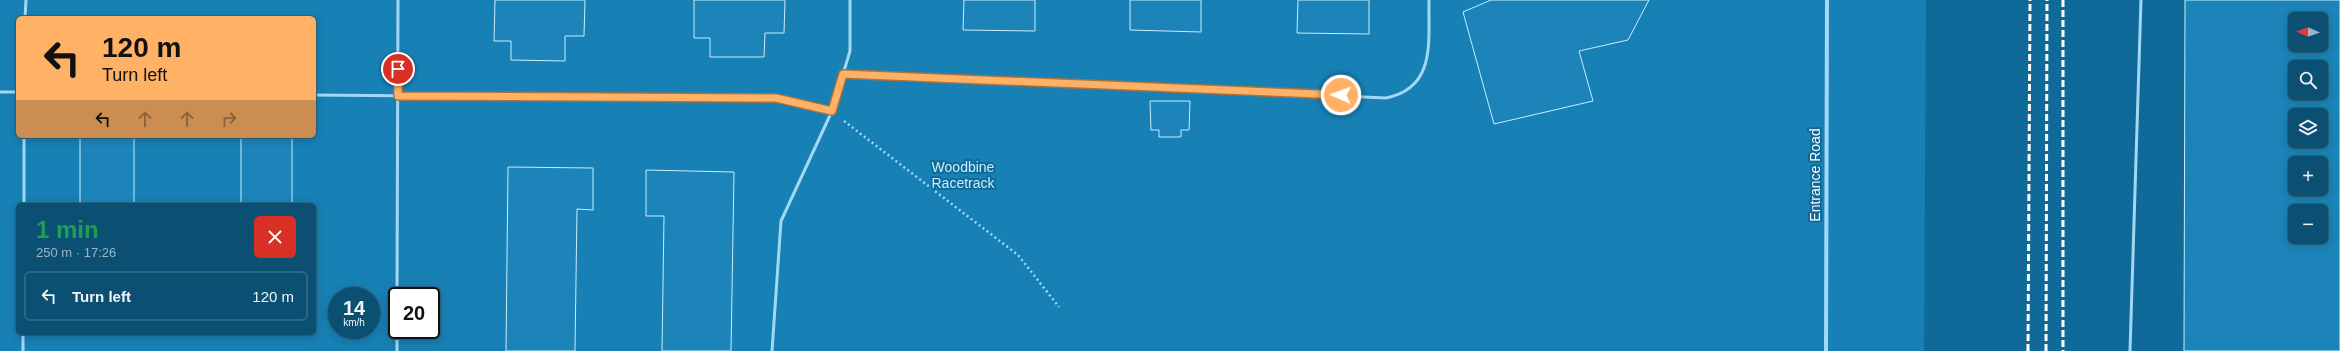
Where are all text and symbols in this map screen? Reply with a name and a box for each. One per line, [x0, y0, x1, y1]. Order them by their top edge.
north arrow [2288, 12, 2328, 52]
map controls [2288, 12, 2328, 244]
icon: left [36, 32, 88, 84]
text: 120 m [102, 32, 181, 63]
pin [381, 52, 415, 86]
icon: arrive [387, 58, 409, 80]
button: search [2288, 60, 2328, 100]
text: Turn left [102, 65, 167, 85]
position arrow [1320, 74, 1362, 116]
icon: left [92, 108, 114, 130]
icon: ahead [134, 108, 156, 130]
icon: ahead [176, 108, 198, 130]
icon: right [218, 108, 240, 130]
button: layers [2288, 108, 2328, 148]
street label: Entrance Road [1807, 128, 1823, 222]
button: + [2288, 156, 2328, 196]
park label: Woodbine Racetrack [931, 159, 996, 191]
button: − [2288, 204, 2328, 244]
text: 1 min [36, 216, 99, 243]
button: close [254, 216, 296, 258]
text: 250 m · 17:26 [36, 245, 116, 260]
icon: left [38, 285, 60, 307]
speed limit sign: 20 [388, 287, 440, 339]
text: Turn left [72, 288, 131, 305]
text: 120 m [252, 288, 294, 305]
text: 14 [343, 297, 365, 319]
text: km/h [343, 317, 365, 328]

